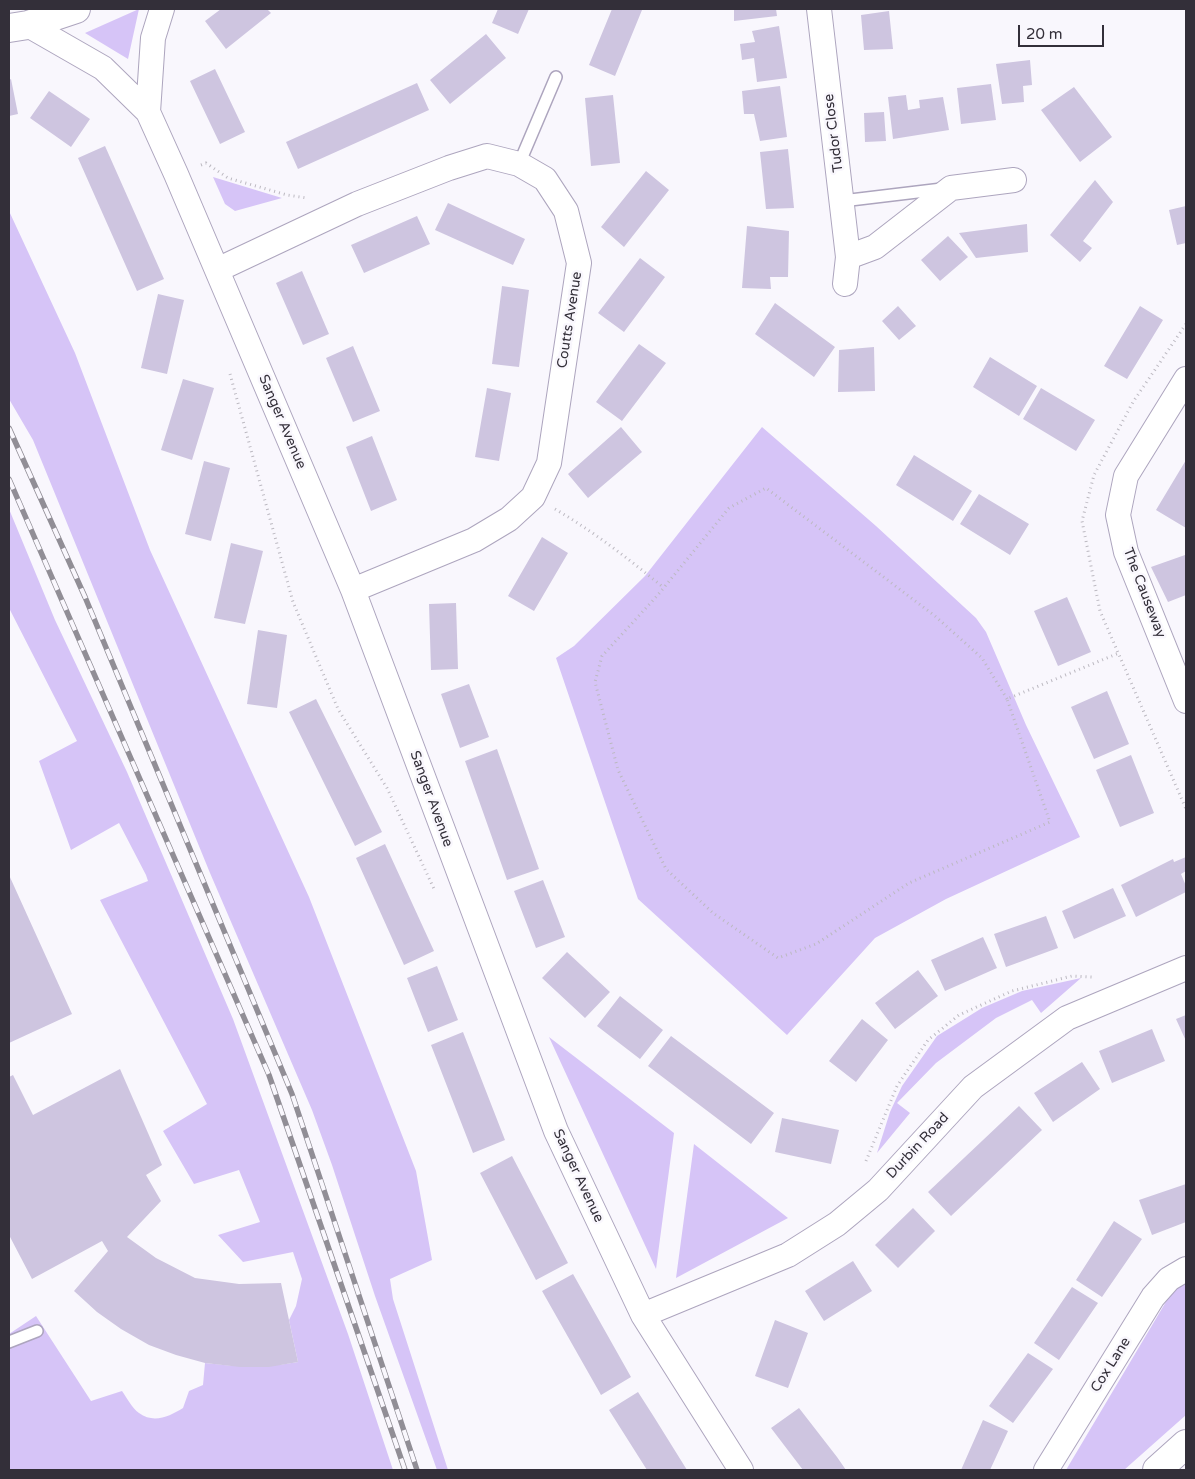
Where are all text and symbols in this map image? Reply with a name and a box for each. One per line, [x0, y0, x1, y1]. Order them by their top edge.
scale bar [1020, 15, 1106, 47]
text: 20 m [1026, 25, 1063, 43]
street label: Tudor Close [821, 93, 847, 173]
street label: Coutts Avenue [554, 270, 586, 370]
street label: Sanger Avenue [255, 372, 309, 472]
street label: The Causeway [1119, 545, 1169, 641]
street label: Sanger Avenue [406, 749, 456, 849]
street label: Durbin Road [883, 1110, 953, 1182]
street label: Sanger Avenue [549, 1127, 607, 1225]
street label: Cox Lane [1088, 1335, 1134, 1395]

